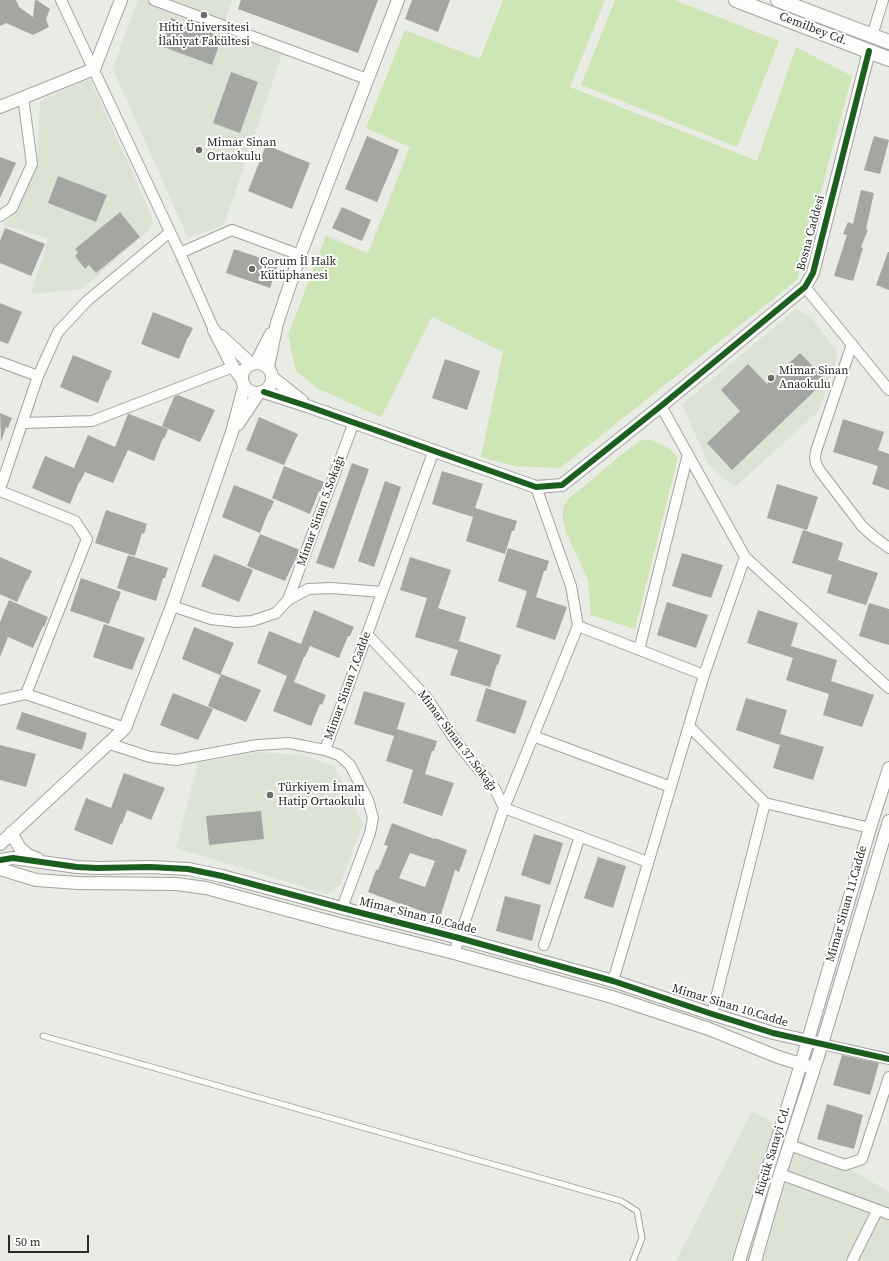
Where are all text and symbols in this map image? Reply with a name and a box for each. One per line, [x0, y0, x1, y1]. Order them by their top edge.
street label: Cemilbey Cd. [777, 9, 849, 49]
marker: Hitit Üniversitesi İlahiyat Fakültesi [199, 10, 209, 20]
place label: Hitit Üniversitesi İlahiyat Fakültesi [158, 21, 250, 49]
place label: Mimar Sinan Ortaokulu [207, 136, 276, 164]
marker: Mimar Sinan Ortaokulu [194, 145, 204, 155]
street label: Bosna Caddesi [794, 194, 828, 272]
place label: Çorum İl Halk Kütüphanesi [260, 255, 336, 283]
marker: Çorum İl Halk Kütüphanesi [247, 264, 257, 274]
place label: Mimar Sinan Anaokulu [779, 364, 848, 392]
marker: Mimar Sinan Anaokulu [766, 373, 776, 383]
street label: Mimar Sinan 5.Sokağı [294, 454, 348, 568]
street label: Mimar Sinan 7.Cadde [322, 630, 374, 742]
street label: Mimar Sinan 37.Sokağı [414, 688, 500, 794]
place label: Türkiyem İmam Hatip Ortaokulu [278, 781, 365, 809]
marker: Türkiyem İmam Hatip Ortaokulu [265, 790, 275, 800]
street label: Mimar Sinan 11.Cadde [823, 844, 871, 964]
street label: Mimar Sinan 10.Cadde [358, 894, 478, 938]
street label: Mimar Sinan 10.Cadde [670, 981, 790, 1031]
street label: Küçük Sanayi Cd. [753, 1105, 793, 1197]
scale bar [10, 1227, 91, 1253]
text: 50 m [15, 1234, 41, 1250]

